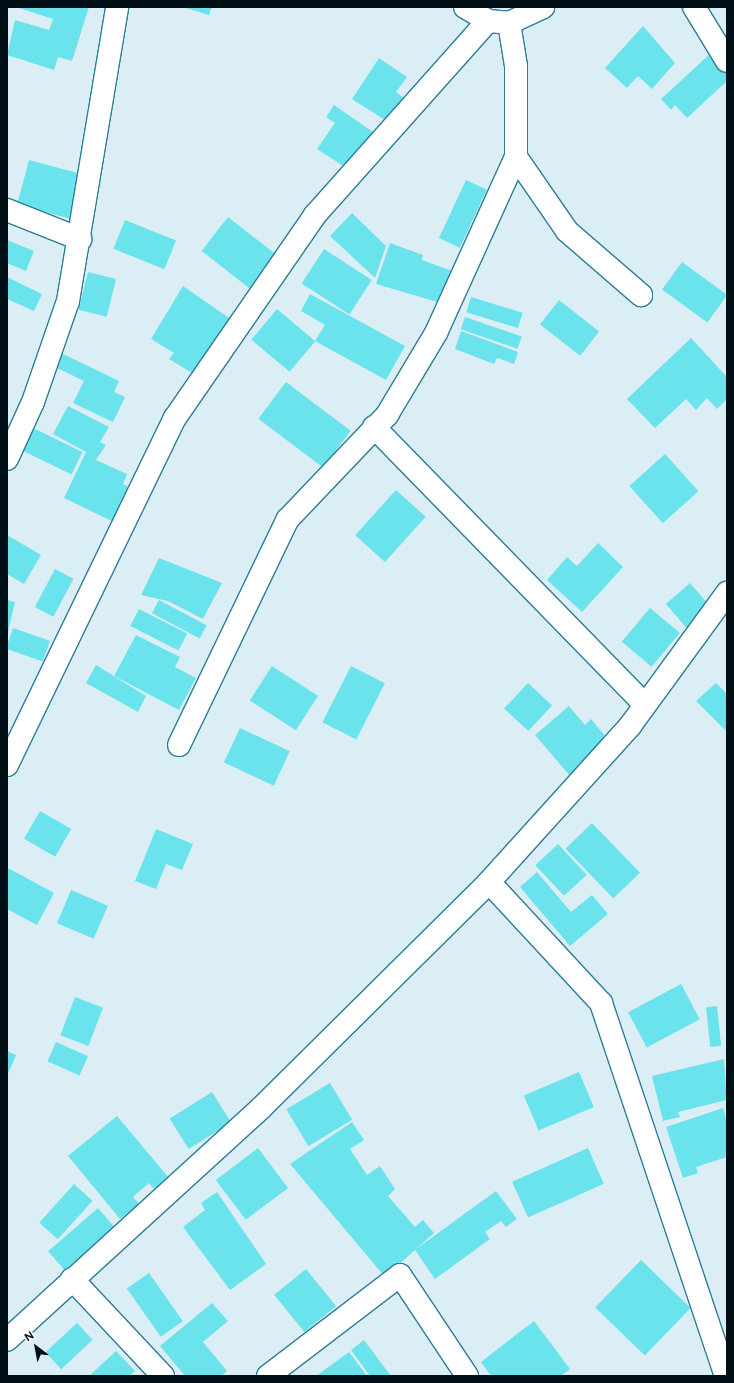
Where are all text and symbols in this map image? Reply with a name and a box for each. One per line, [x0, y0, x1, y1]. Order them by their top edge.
north arrow [16, 1327, 56, 1367]
text: N [22, 1329, 36, 1344]

